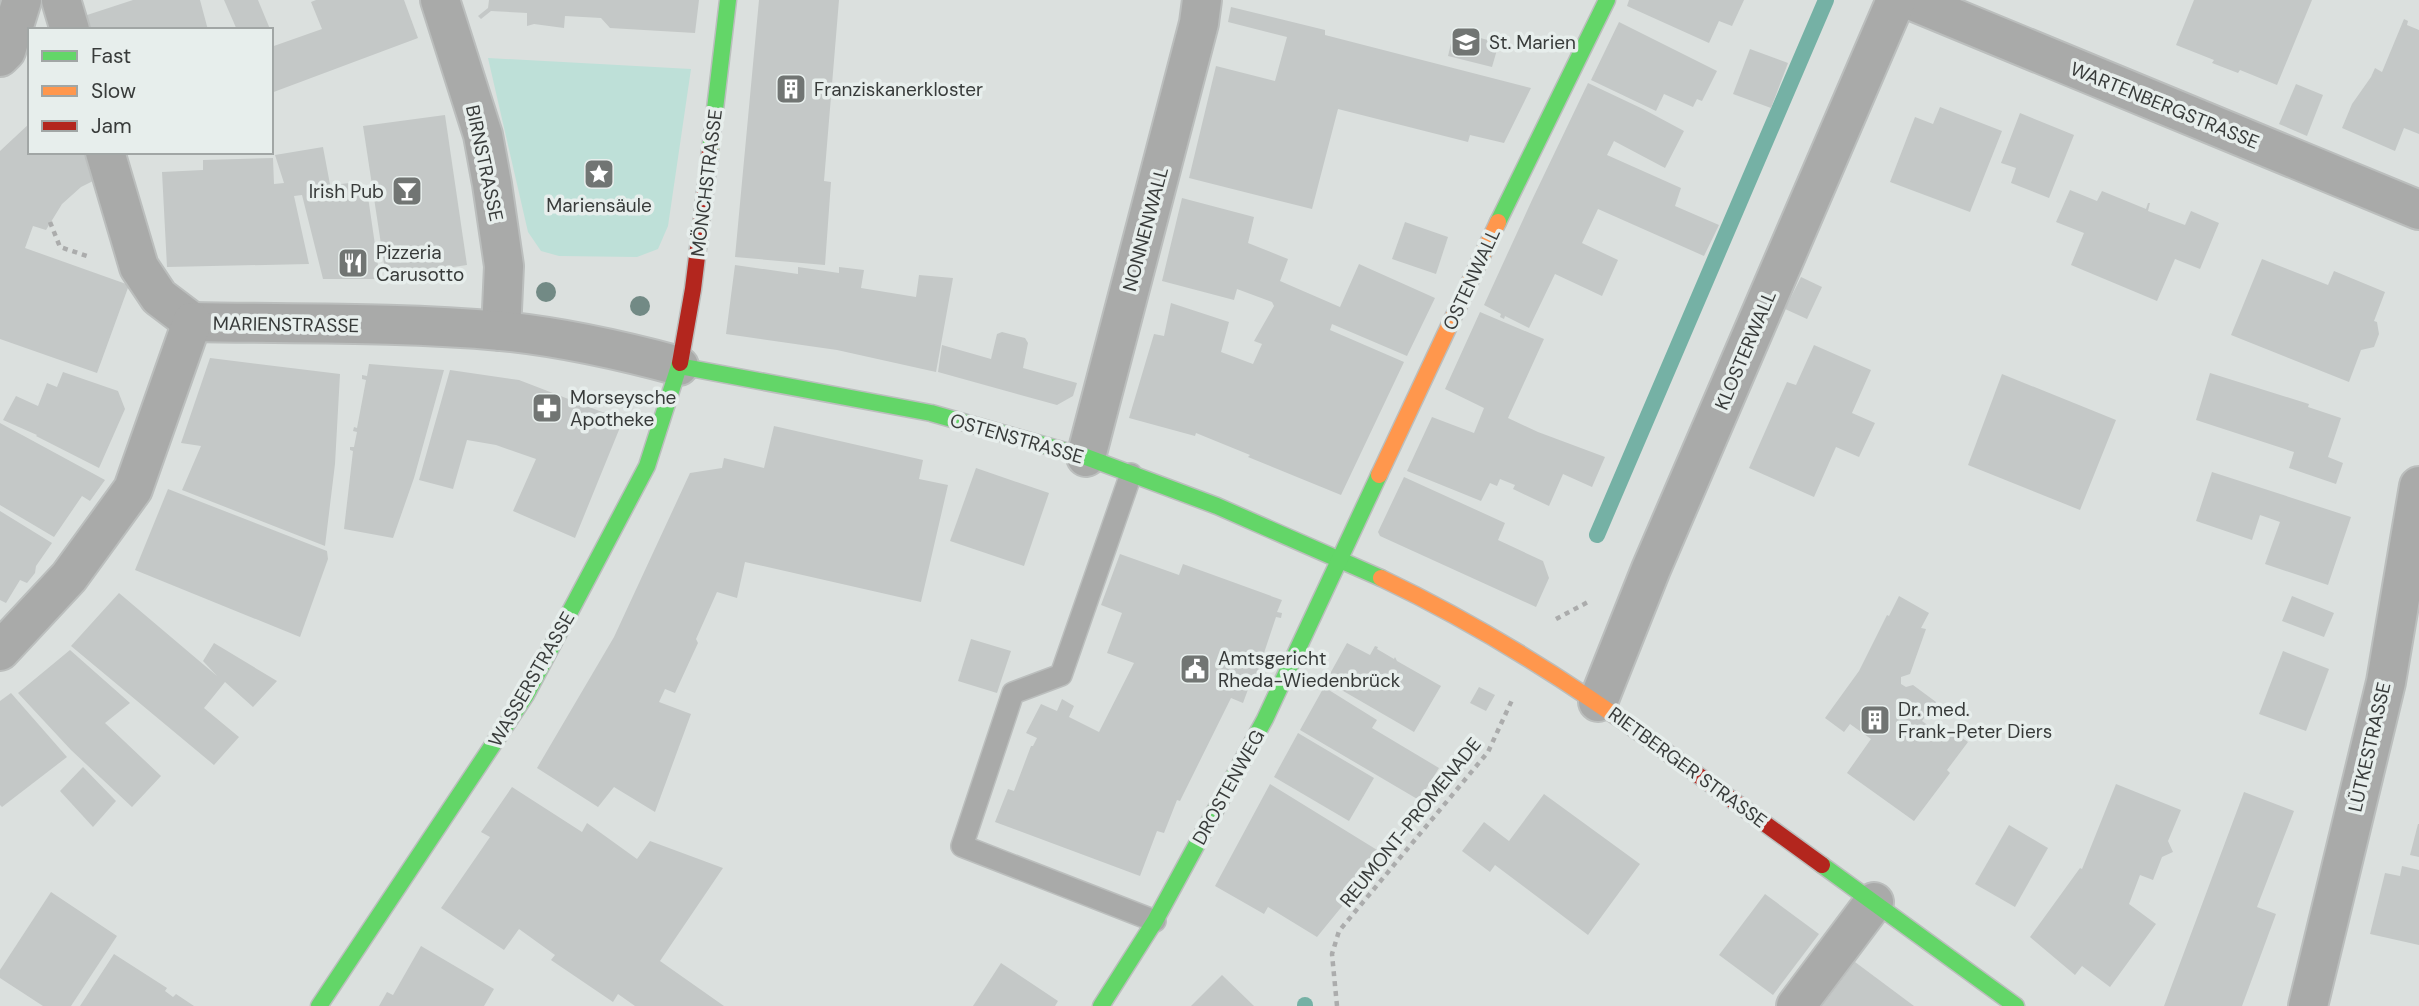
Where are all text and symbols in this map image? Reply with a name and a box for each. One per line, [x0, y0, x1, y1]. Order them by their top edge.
school or university icon: St. Marien [1449, 25, 1483, 59]
legend [28, 28, 273, 154]
place label: St. Marien [1489, 30, 1576, 55]
text: Fast [91, 42, 131, 70]
street label: WARTENBERGSTRASSE [2067, 56, 2263, 155]
building icon: Franziskanerkloster [774, 72, 808, 106]
text: Slow [91, 77, 136, 105]
place label: Franziskanerkloster [814, 77, 983, 102]
street label: BIRNSTRASSE [460, 103, 509, 224]
street label: MÖNCHSTRASSE [685, 108, 728, 258]
text: Jam [91, 112, 132, 140]
place icon: Mariensäule [582, 157, 616, 191]
street label: NONNENWALL [1117, 164, 1174, 294]
bar icon: Irish Pub [390, 174, 424, 208]
place label: Irish Pub [309, 179, 384, 204]
place label: Mariensäule [546, 193, 652, 218]
street label: OSTENWALL [1437, 224, 1506, 334]
place label: Pizzeria Carusotto [376, 240, 464, 287]
restaurant icon: Pizzeria Carusotto [336, 246, 370, 280]
street label: KLOSTERWALL [1709, 287, 1782, 414]
street label: MARIENSTRASSE [213, 311, 359, 338]
place label: Morseysche Apotheke [570, 385, 676, 432]
pharmacy icon: Morseysche Apotheke [530, 391, 564, 425]
street label: OSTENSTRASSE [947, 407, 1087, 470]
street label: WASSERSTRASSE [483, 607, 580, 751]
place label: Amtsgericht Rheda-Wiedenbrück [1218, 646, 1401, 693]
public building icon: Amtsgericht Rheda-Wiedenbrück [1178, 652, 1212, 686]
street label: LÜTKESTRASSE [2342, 680, 2397, 814]
place label: Dr. med. Frank-Peter Diers [1898, 697, 2052, 744]
street label: RIETBERGER STRASSE [1603, 701, 1772, 833]
building icon: Dr. med. Frank-Peter Diers [1858, 703, 1892, 737]
street label: DROSTENWEG [1187, 725, 1270, 849]
street label: REUMONT-PROMENADE [1334, 732, 1487, 912]

